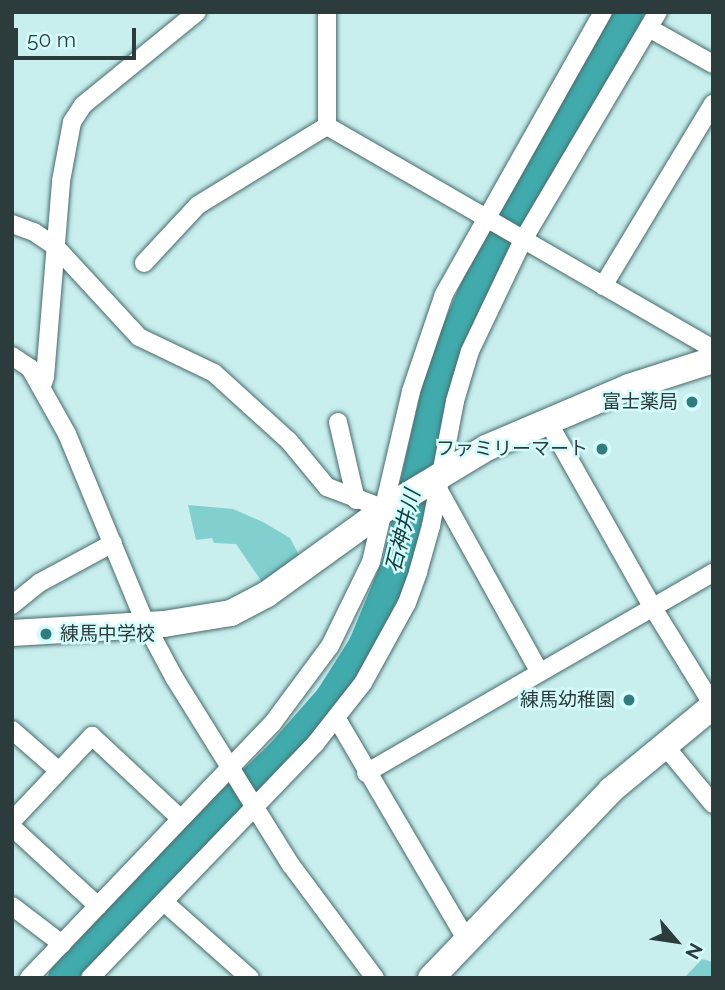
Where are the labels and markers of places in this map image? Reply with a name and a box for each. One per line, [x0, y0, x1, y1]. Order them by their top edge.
place label: 富士薬局 [602, 391, 678, 413]
marker: 富士薬局 [684, 394, 700, 410]
place label: ファミリーマート [436, 438, 588, 460]
marker: ファミリーマート [594, 441, 610, 457]
place label: 練馬中学校 [60, 623, 155, 645]
marker: 練馬中学校 [38, 626, 54, 642]
place label: 練馬幼稚園 [520, 689, 615, 711]
marker: 練馬幼稚園 [621, 692, 637, 708]

